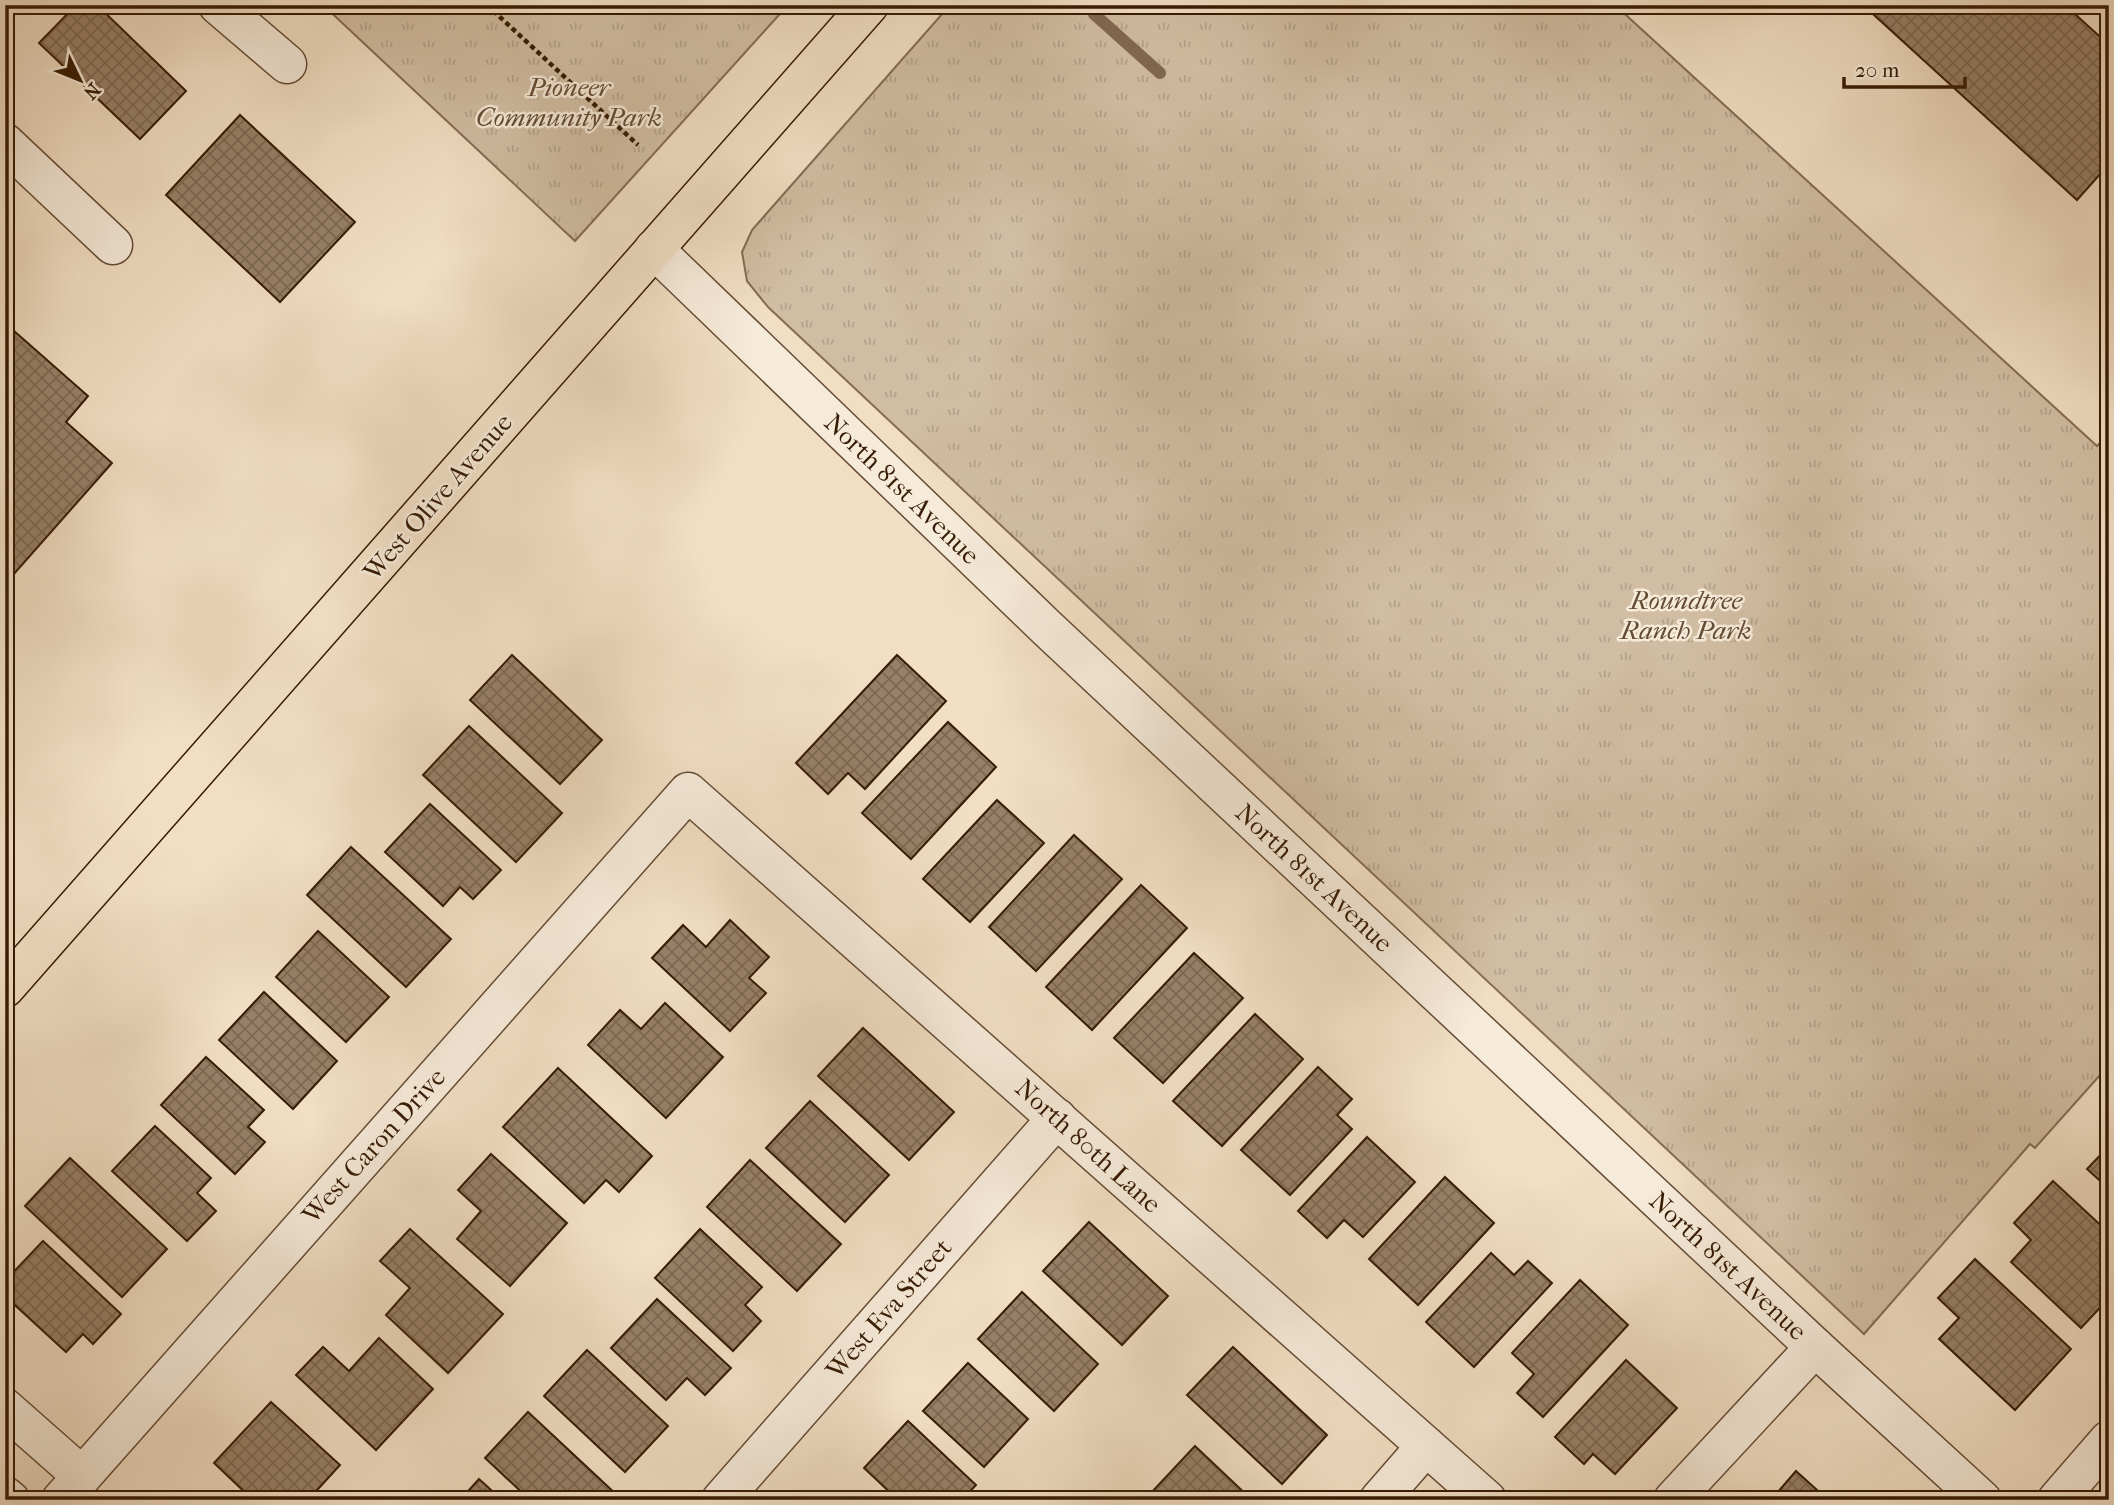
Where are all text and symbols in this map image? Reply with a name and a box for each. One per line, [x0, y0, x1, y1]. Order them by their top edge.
north arrow [46, 46, 116, 116]
scale bar [1844, 46, 1965, 90]
text: 20 m [1855, 58, 1900, 82]
park label: Pioneer Community Park [476, 72, 662, 133]
text: N [78, 78, 105, 104]
street label: West Olive Avenue [356, 407, 519, 588]
street label: North 81st Avenue [818, 407, 986, 571]
park label: Roundtree Ranch Park [1618, 585, 1752, 646]
street label: North 81st Avenue [1229, 797, 1399, 959]
street label: West Caron Drive [295, 1062, 452, 1231]
street label: North 80th Lane [1009, 1072, 1167, 1220]
street label: North 81st Avenue [1643, 1185, 1813, 1347]
street label: West Eva Street [819, 1232, 959, 1386]

